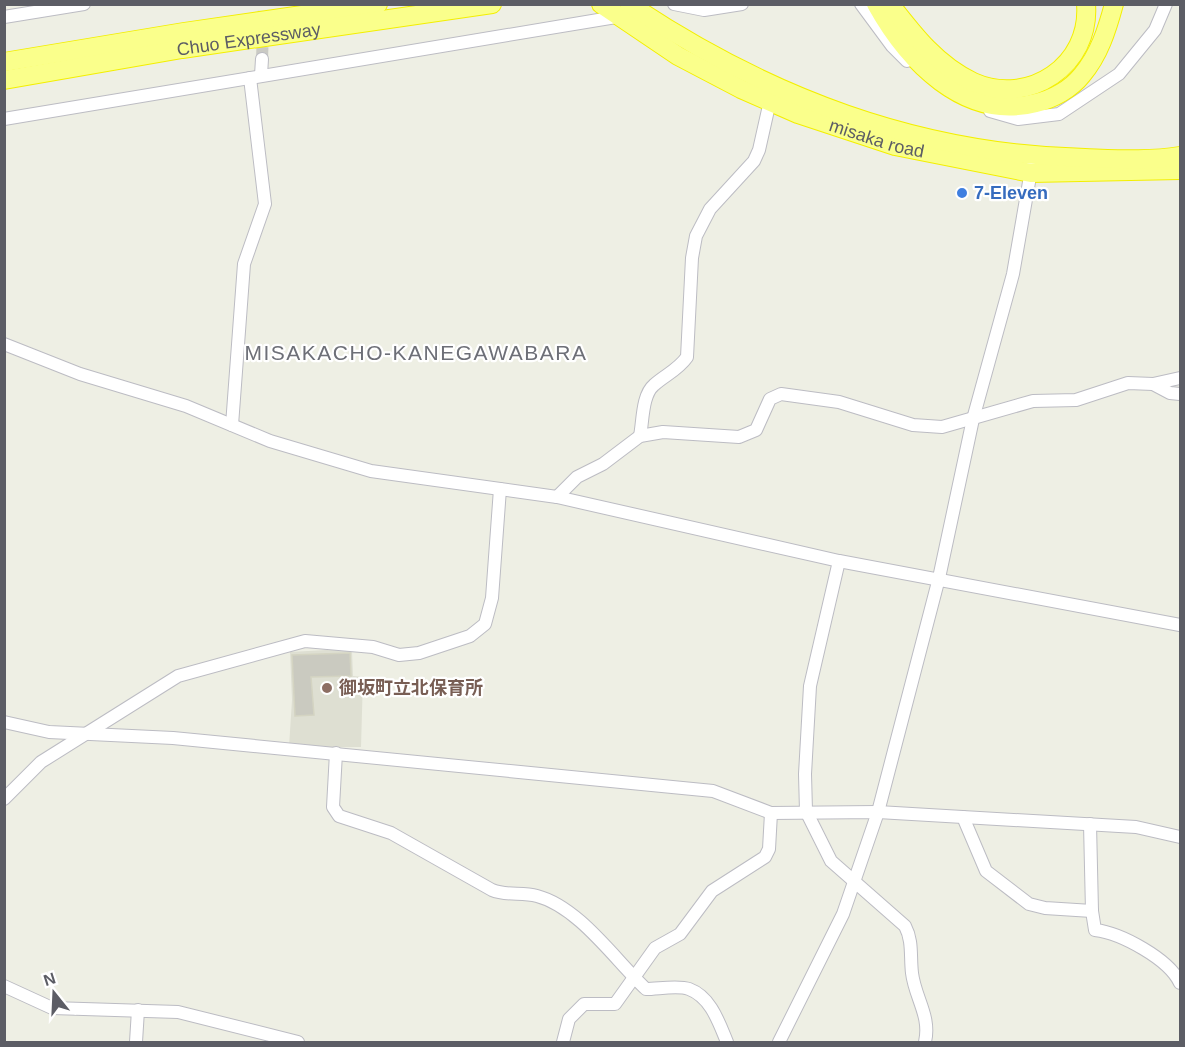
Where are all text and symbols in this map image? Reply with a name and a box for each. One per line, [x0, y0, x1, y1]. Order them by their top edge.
street label: Chuo Expressway [175, 19, 322, 60]
street label: misaka road [827, 115, 926, 162]
place label: 7-Eleven [974, 183, 1048, 203]
marker: 7-Eleven [955, 186, 969, 200]
district label: MISAKACHO-KANEGAWABARA [245, 341, 588, 364]
place label: 御坂町立北保育所 [338, 678, 483, 698]
marker: 御坂町立北保育所 [320, 681, 334, 695]
north arrow [24, 963, 84, 1023]
text: N [41, 969, 58, 989]

